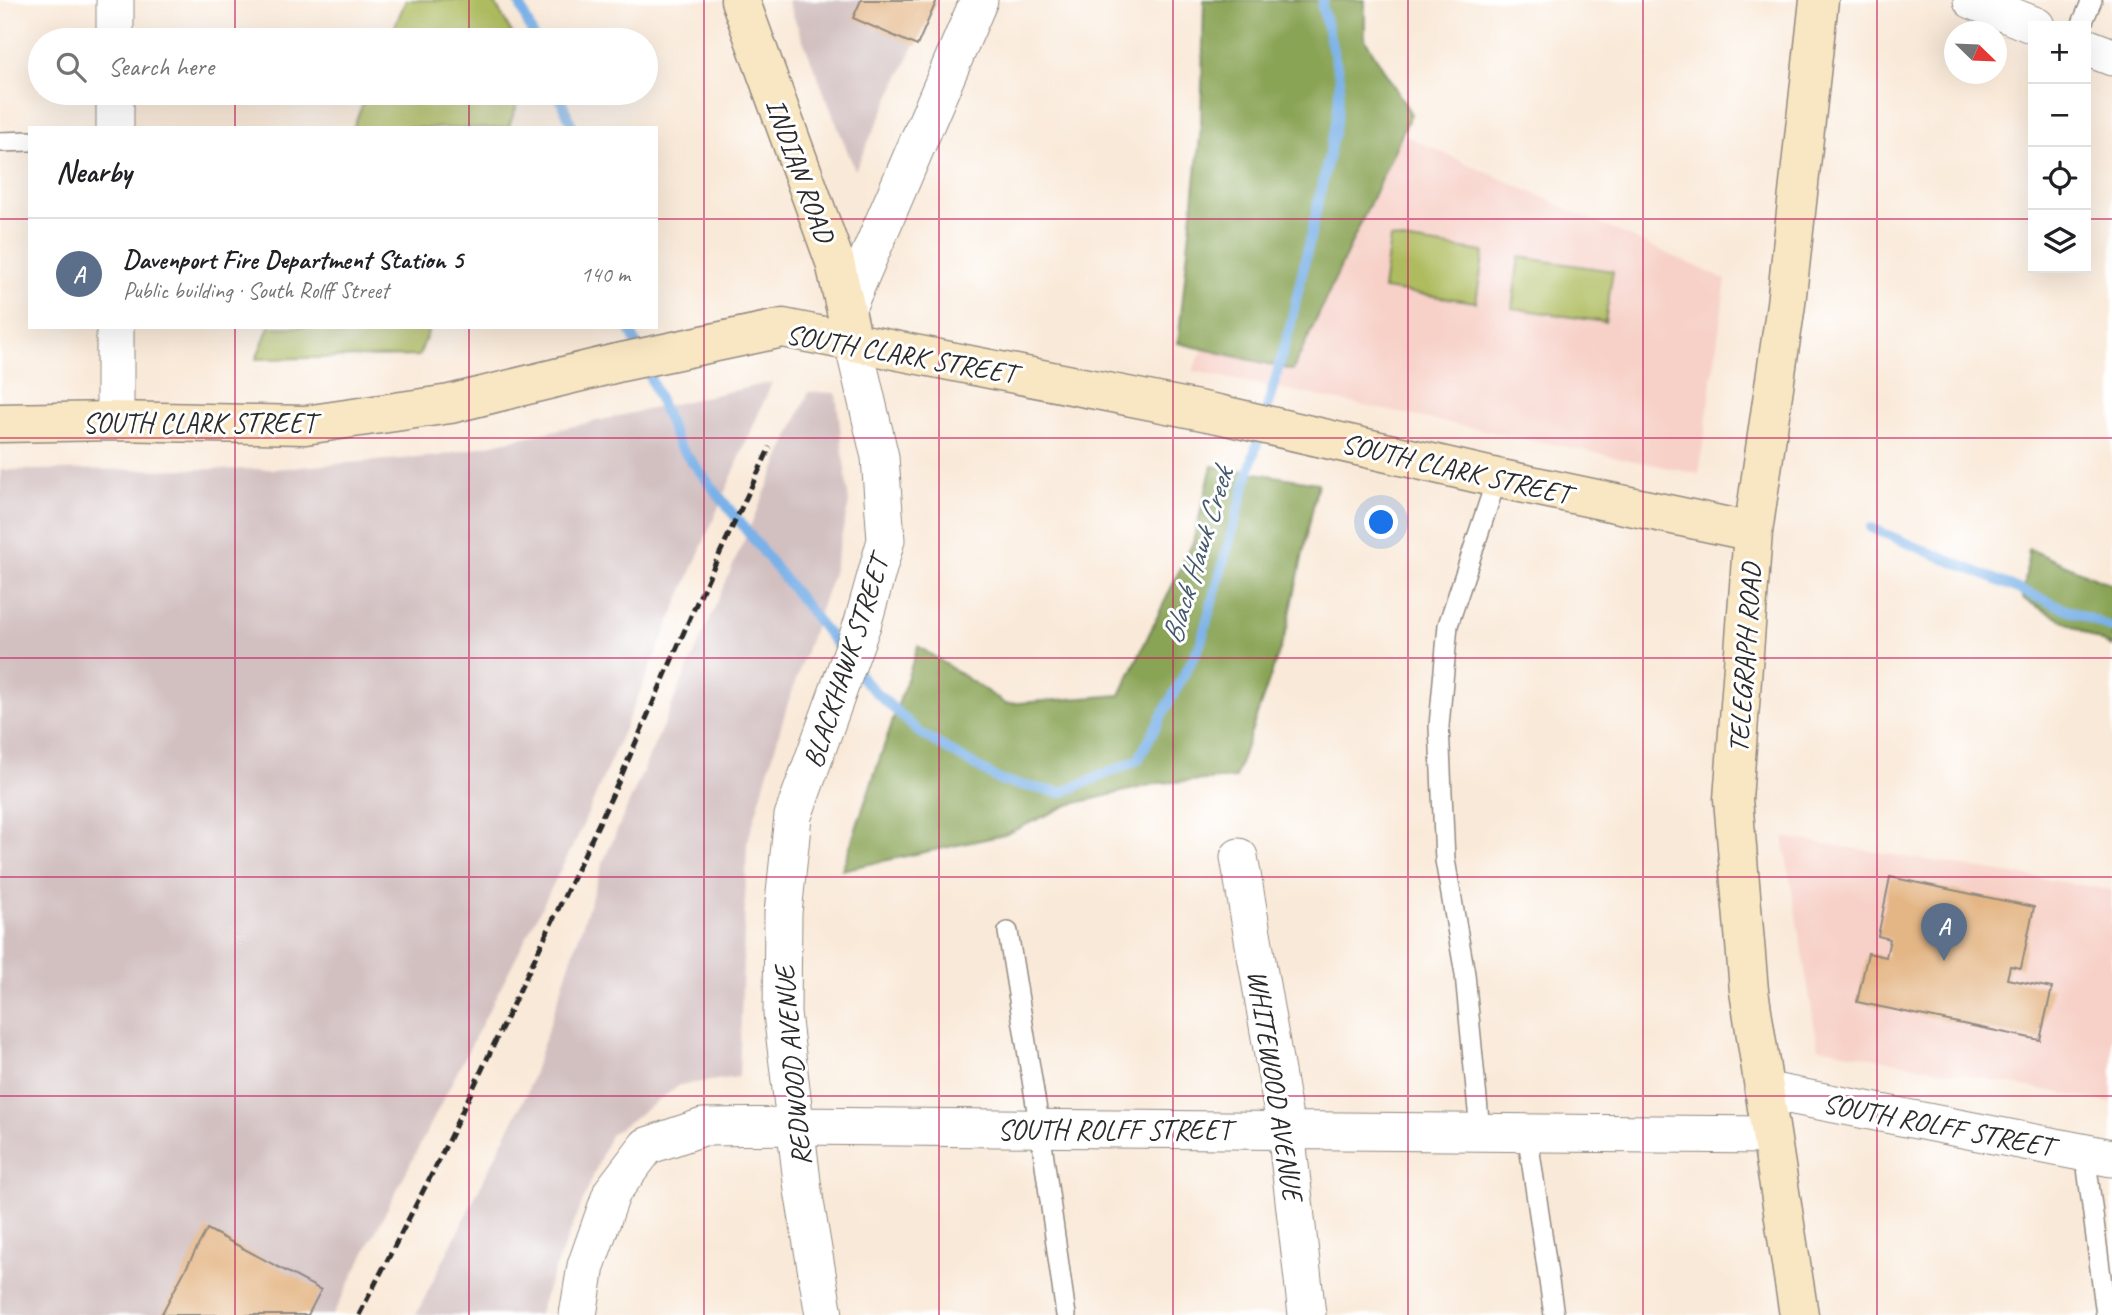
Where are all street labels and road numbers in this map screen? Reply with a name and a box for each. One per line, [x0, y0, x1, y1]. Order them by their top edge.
street label: INDIAN ROAD [758, 93, 843, 249]
street label: SOUTH CLARK STREET [783, 316, 1026, 392]
street label: SOUTH CLARK STREET [83, 405, 323, 440]
street label: SOUTH CLARK STREET [1339, 425, 1580, 513]
street label: BLACKHAWK STREET [795, 545, 898, 772]
street label: TELEGRAPH ROAD [1720, 560, 1769, 754]
street label: REDWOOD AVENUE [766, 962, 819, 1167]
street label: WHITEWOOD AVENUE [1240, 967, 1312, 1206]
street label: SOUTH ROLFF STREET [1820, 1085, 2063, 1165]
street label: SOUTH ROLFF STREET [997, 1112, 1238, 1147]

